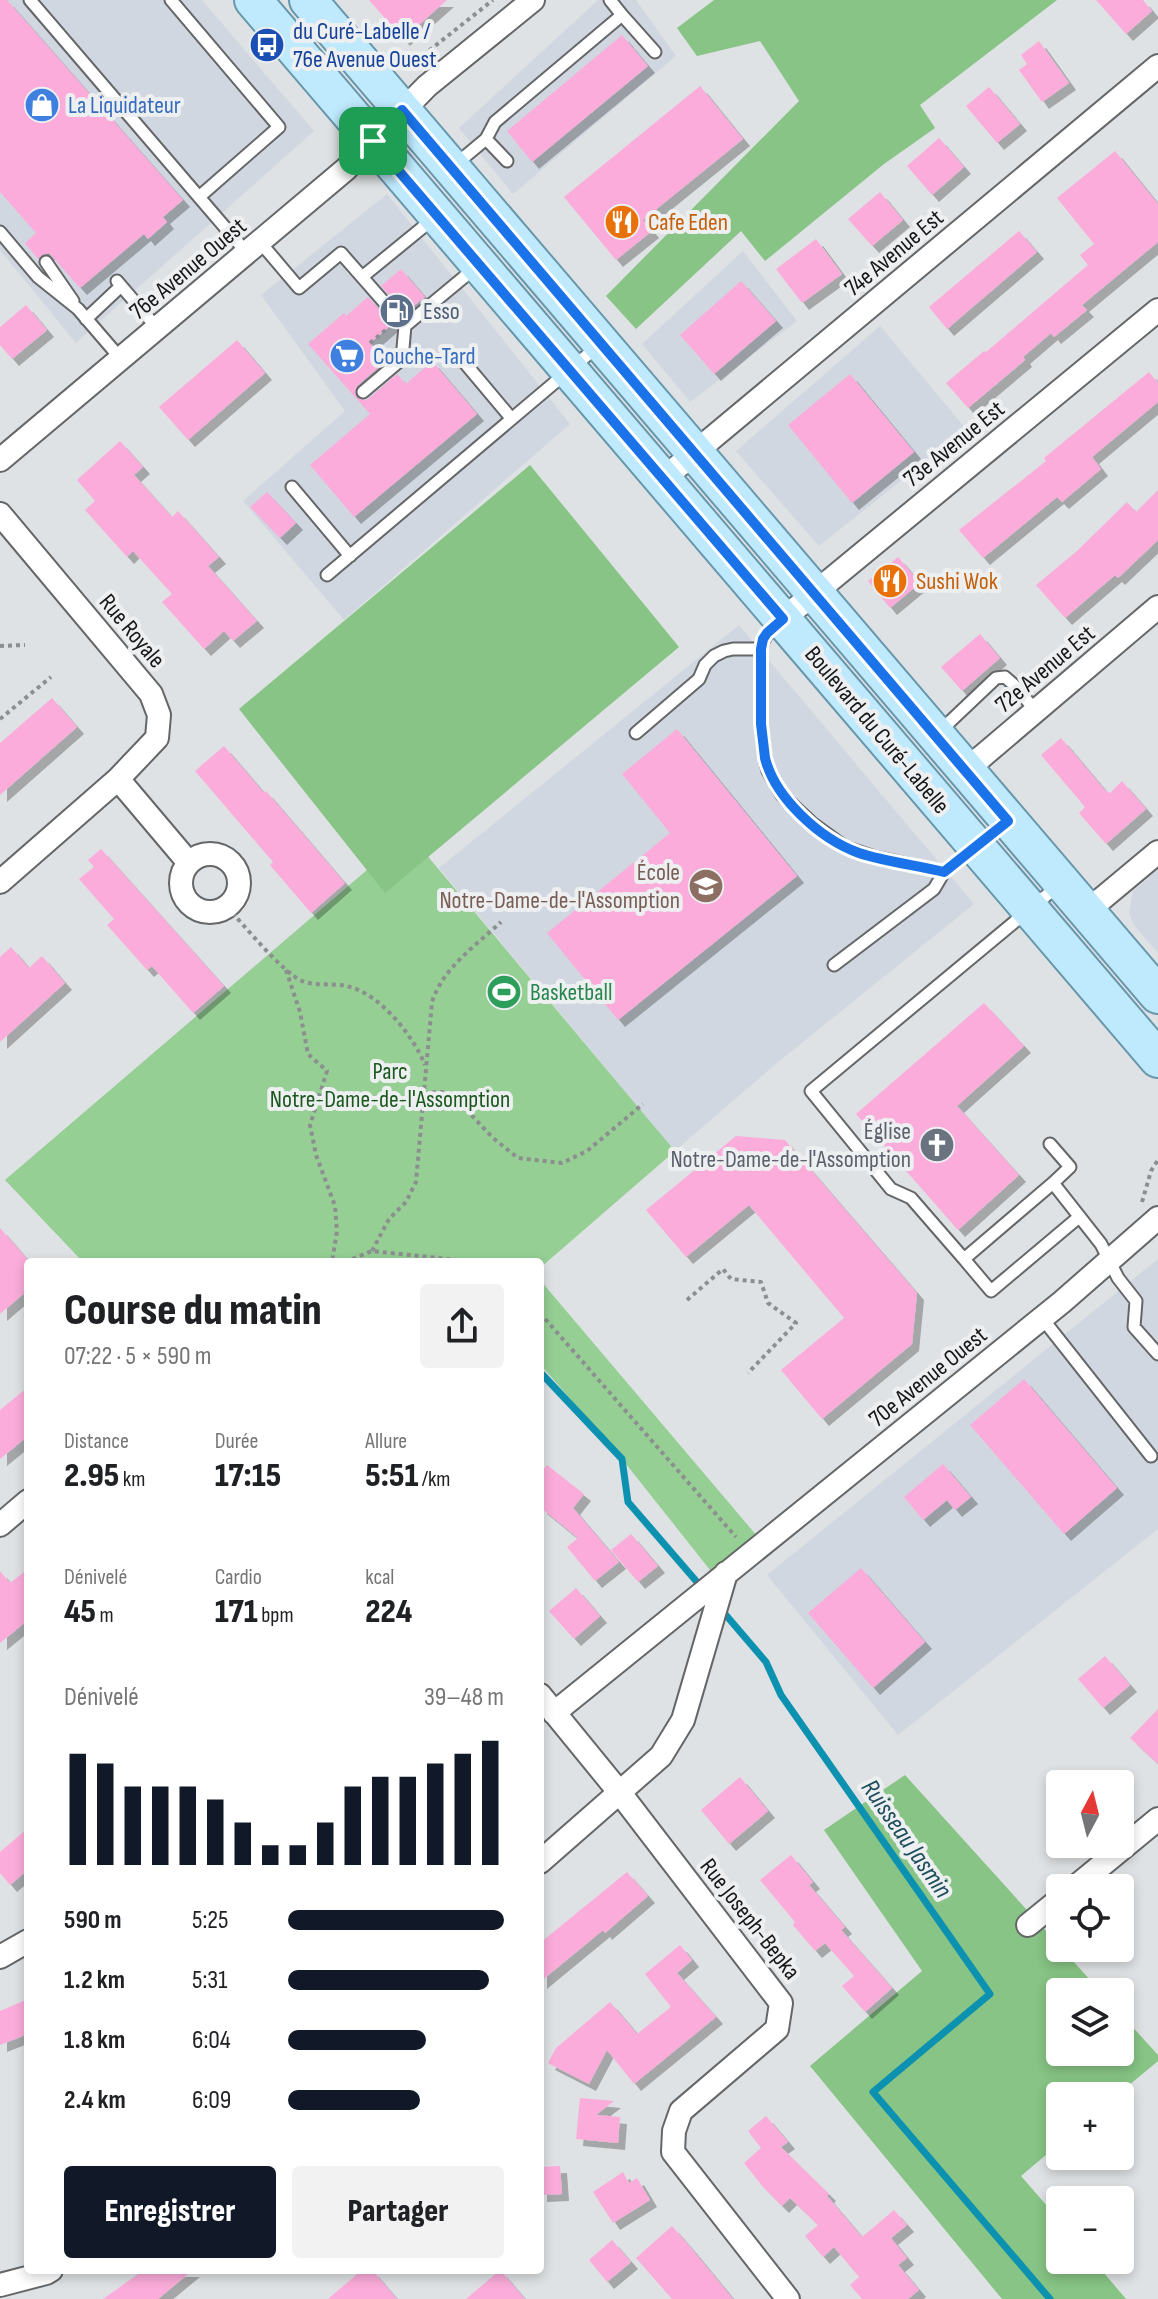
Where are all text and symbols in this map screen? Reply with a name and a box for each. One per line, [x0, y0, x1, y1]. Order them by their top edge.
place label: du Curé-Labelle / 76e Avenue Ouest [293, 17, 437, 74]
bus stop icon: du Curé-Labelle / 76e Avenue Ouest [248, 26, 286, 64]
shop icon: La Liquidateur [23, 86, 61, 124]
place label: La Liquidateur [68, 91, 181, 120]
pin [339, 107, 407, 175]
icon: arrive [351, 119, 395, 163]
restaurant icon: Cafe Eden [603, 203, 641, 241]
street label: 74e Avenue Est [839, 203, 949, 303]
place label: Cafe Eden [648, 208, 728, 237]
street label: 76e Avenue Ouest [124, 212, 252, 326]
fuel station icon: Esso [378, 292, 416, 330]
place label: Esso [423, 297, 460, 326]
supermarket icon: Couche-Tard [328, 337, 366, 375]
place label: Couche-Tard [373, 342, 476, 371]
street label: 73e Avenue Est [898, 395, 1010, 493]
restaurant icon: Sushi Wok [871, 562, 909, 600]
place label: Sushi Wok [916, 567, 998, 596]
street label: Rue Royale [93, 588, 171, 674]
street label: 72e Avenue Est [989, 619, 1101, 719]
street label: Boulevard du Curé-Labelle [798, 640, 956, 820]
place label: École Notre-Dame-de-l'Assomption [439, 858, 680, 915]
school or university icon: École Notre-Dame-de-l'Assomption [687, 867, 725, 905]
sports icon: Basketball [485, 973, 523, 1011]
place label: Basketball [530, 978, 612, 1007]
park label: Parc Notre-Dame-de-l'Assomption [270, 1057, 510, 1114]
place label: Église Notre-Dame-de-l'Assomption [670, 1117, 911, 1174]
church icon: Église Notre-Dame-de-l'Assomption [918, 1126, 956, 1164]
text: Course du matin [64, 1284, 322, 1337]
button: share [420, 1284, 504, 1368]
street label: 70e Avenue Ouest [863, 1321, 993, 1433]
text: 07:22 · 5 × 590 m [64, 1341, 211, 1372]
text: Distance [64, 1428, 129, 1455]
text: Durée [215, 1428, 258, 1455]
text: Allure [365, 1428, 407, 1455]
text: 2.95 [64, 1455, 119, 1496]
text: 17:15 [215, 1455, 281, 1496]
text: 5:51 [365, 1455, 418, 1496]
text: km [119, 1466, 145, 1493]
text: /km [418, 1466, 450, 1493]
text: Dénivelé [64, 1564, 127, 1591]
text: Cardio [215, 1564, 262, 1591]
text: kcal [365, 1564, 394, 1591]
text: 45 [64, 1591, 96, 1632]
text: 171 [215, 1591, 258, 1632]
text: 224 [365, 1591, 412, 1632]
text: m [96, 1602, 114, 1629]
text: bpm [258, 1602, 294, 1629]
text: Dénivelé [64, 1682, 139, 1713]
text: 39–48 m [424, 1682, 504, 1713]
north arrow [1046, 1770, 1134, 1858]
map controls [1046, 1770, 1134, 2274]
water label: Ruisseau Jasmin [854, 1774, 958, 1904]
street label: Rue Joseph-Bepka [694, 1853, 806, 1985]
button: locate [1046, 1874, 1134, 1962]
text: 590 m [64, 1905, 121, 1936]
text: 5:25 [192, 1905, 228, 1936]
text: 1.2 km [64, 1965, 125, 1996]
text: 5:31 [192, 1965, 227, 1996]
button: layers [1046, 1978, 1134, 2066]
text: 1.8 km [64, 2025, 125, 2056]
text: 6:04 [192, 2025, 231, 2056]
button: + [1046, 2082, 1134, 2170]
text: 2.4 km [64, 2085, 126, 2116]
text: 6:09 [192, 2085, 231, 2116]
button: Enregistrer [64, 2166, 276, 2258]
button: Partager [292, 2166, 504, 2258]
button: − [1046, 2186, 1134, 2274]

